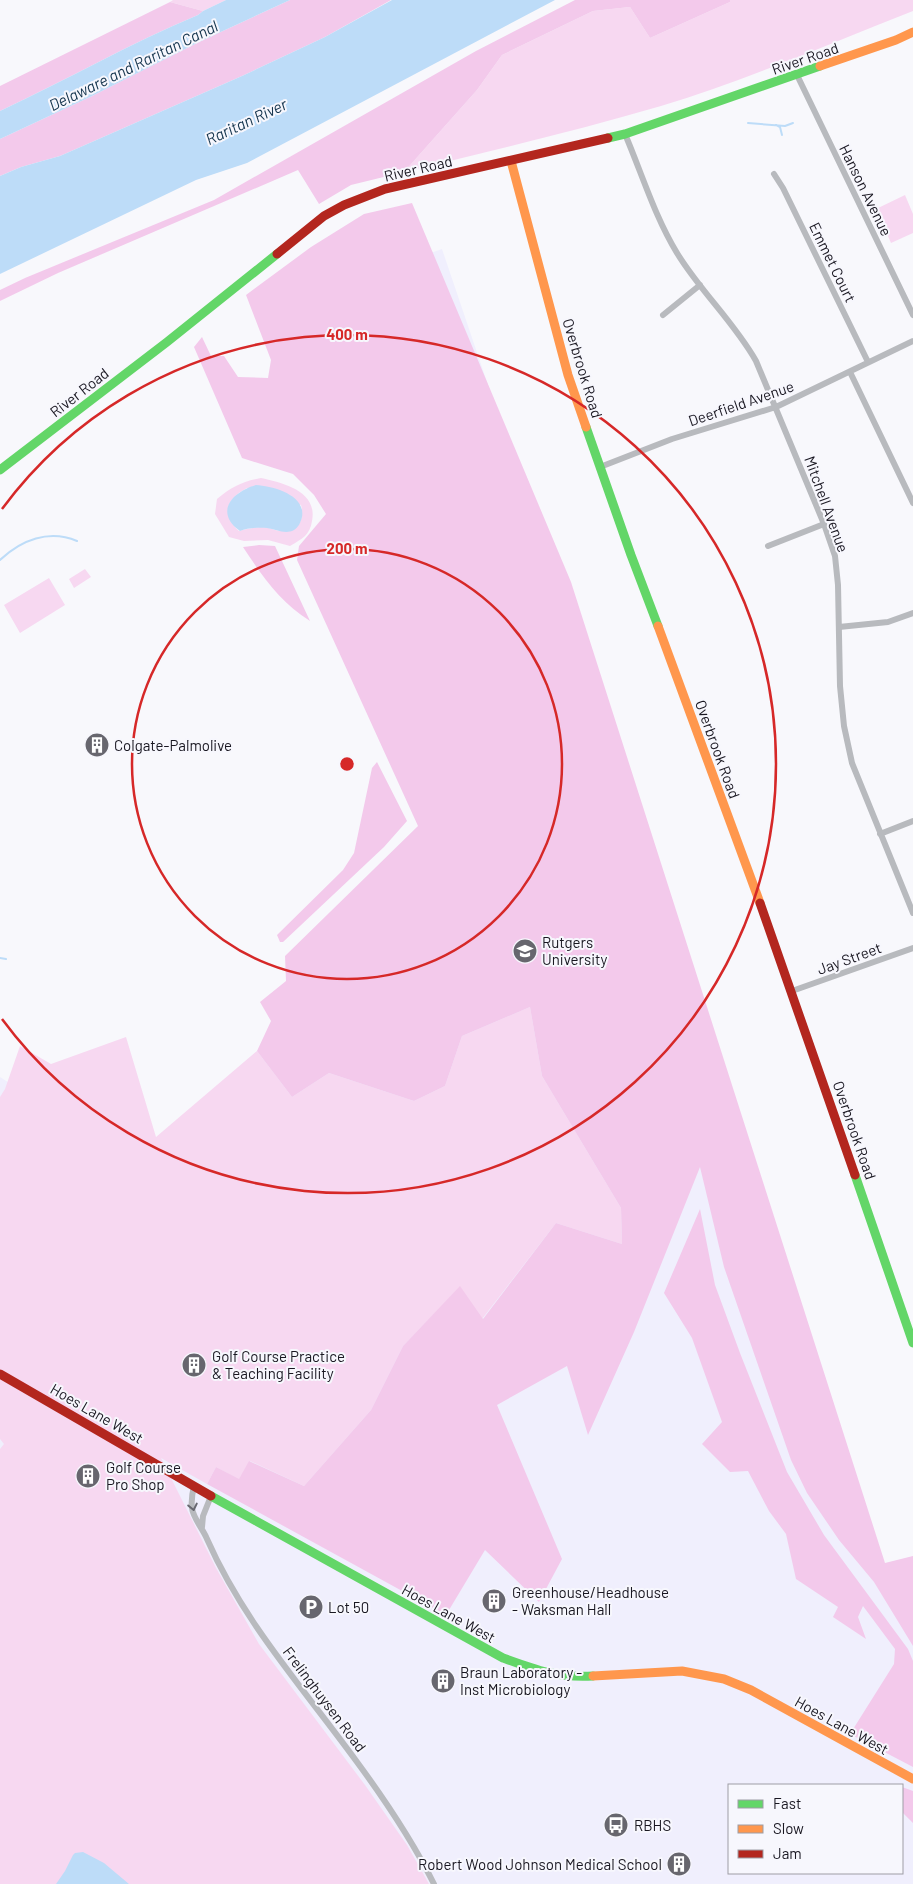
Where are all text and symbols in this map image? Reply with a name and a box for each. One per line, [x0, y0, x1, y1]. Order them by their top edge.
water label: Delaware and Raritan Canal [45, 16, 221, 114]
street label: River Road [769, 38, 841, 78]
water label: Raritan River [202, 93, 291, 148]
street label: Hanson Avenue [836, 141, 896, 239]
street label: River Road [382, 151, 454, 185]
street label: Emmet Court [806, 219, 860, 305]
street label: Overbrook Road [559, 316, 607, 420]
text: 400 m [326, 325, 368, 343]
street label: River Road [46, 364, 112, 420]
street label: Deerfield Avenue [686, 377, 796, 429]
street label: Mitchell Avenue [801, 453, 853, 555]
text: 200 m [326, 539, 368, 557]
street label: Overbrook Road [692, 697, 744, 801]
building icon: Colgate-Palmolive [84, 732, 110, 758]
place label: Colgate-Palmolive [114, 736, 232, 754]
centre of rings [338, 755, 356, 773]
place label: Rutgers University [542, 933, 607, 968]
school or university icon: Rutgers University [512, 938, 538, 964]
street label: Jay Street [814, 938, 884, 978]
street label: Overbrook Road [830, 1078, 880, 1182]
place label: Golf Course Practice & Teaching Facility [212, 1347, 345, 1382]
building icon: Golf Course Practice & Teaching Facility [181, 1352, 207, 1378]
street label: Hoes Lane West [47, 1379, 147, 1447]
place label: Golf Course Pro Shop [106, 1458, 181, 1493]
building icon: Golf Course Pro Shop [75, 1463, 101, 1489]
one-way arrow [187, 1503, 198, 1511]
street label: Hoes Lane West [399, 1580, 499, 1646]
place label: Greenhouse/Headhouse - Waksman Hall [512, 1583, 669, 1618]
building icon: Greenhouse/Headhouse - Waksman Hall [481, 1588, 507, 1614]
parking icon: Lot 50 [298, 1594, 324, 1620]
place label: Lot 50 [328, 1598, 369, 1616]
street label: Frelinghuysen Road [280, 1643, 370, 1755]
place label: Braun Laboratory - Inst Microbiology [460, 1663, 582, 1698]
building icon: Braun Laboratory - Inst Microbiology [430, 1668, 456, 1694]
street label: Hoes Lane West [792, 1692, 892, 1758]
legend [728, 1784, 903, 1874]
text: Fast [773, 1794, 801, 1812]
bus stop icon: RBHS [603, 1812, 629, 1838]
place label: RBHS [634, 1816, 671, 1834]
text: Slow [773, 1819, 804, 1837]
text: Jam [773, 1844, 802, 1862]
building icon: Robert Wood Johnson Medical School [666, 1851, 692, 1877]
place label: Robert Wood Johnson Medical School [418, 1855, 662, 1873]

